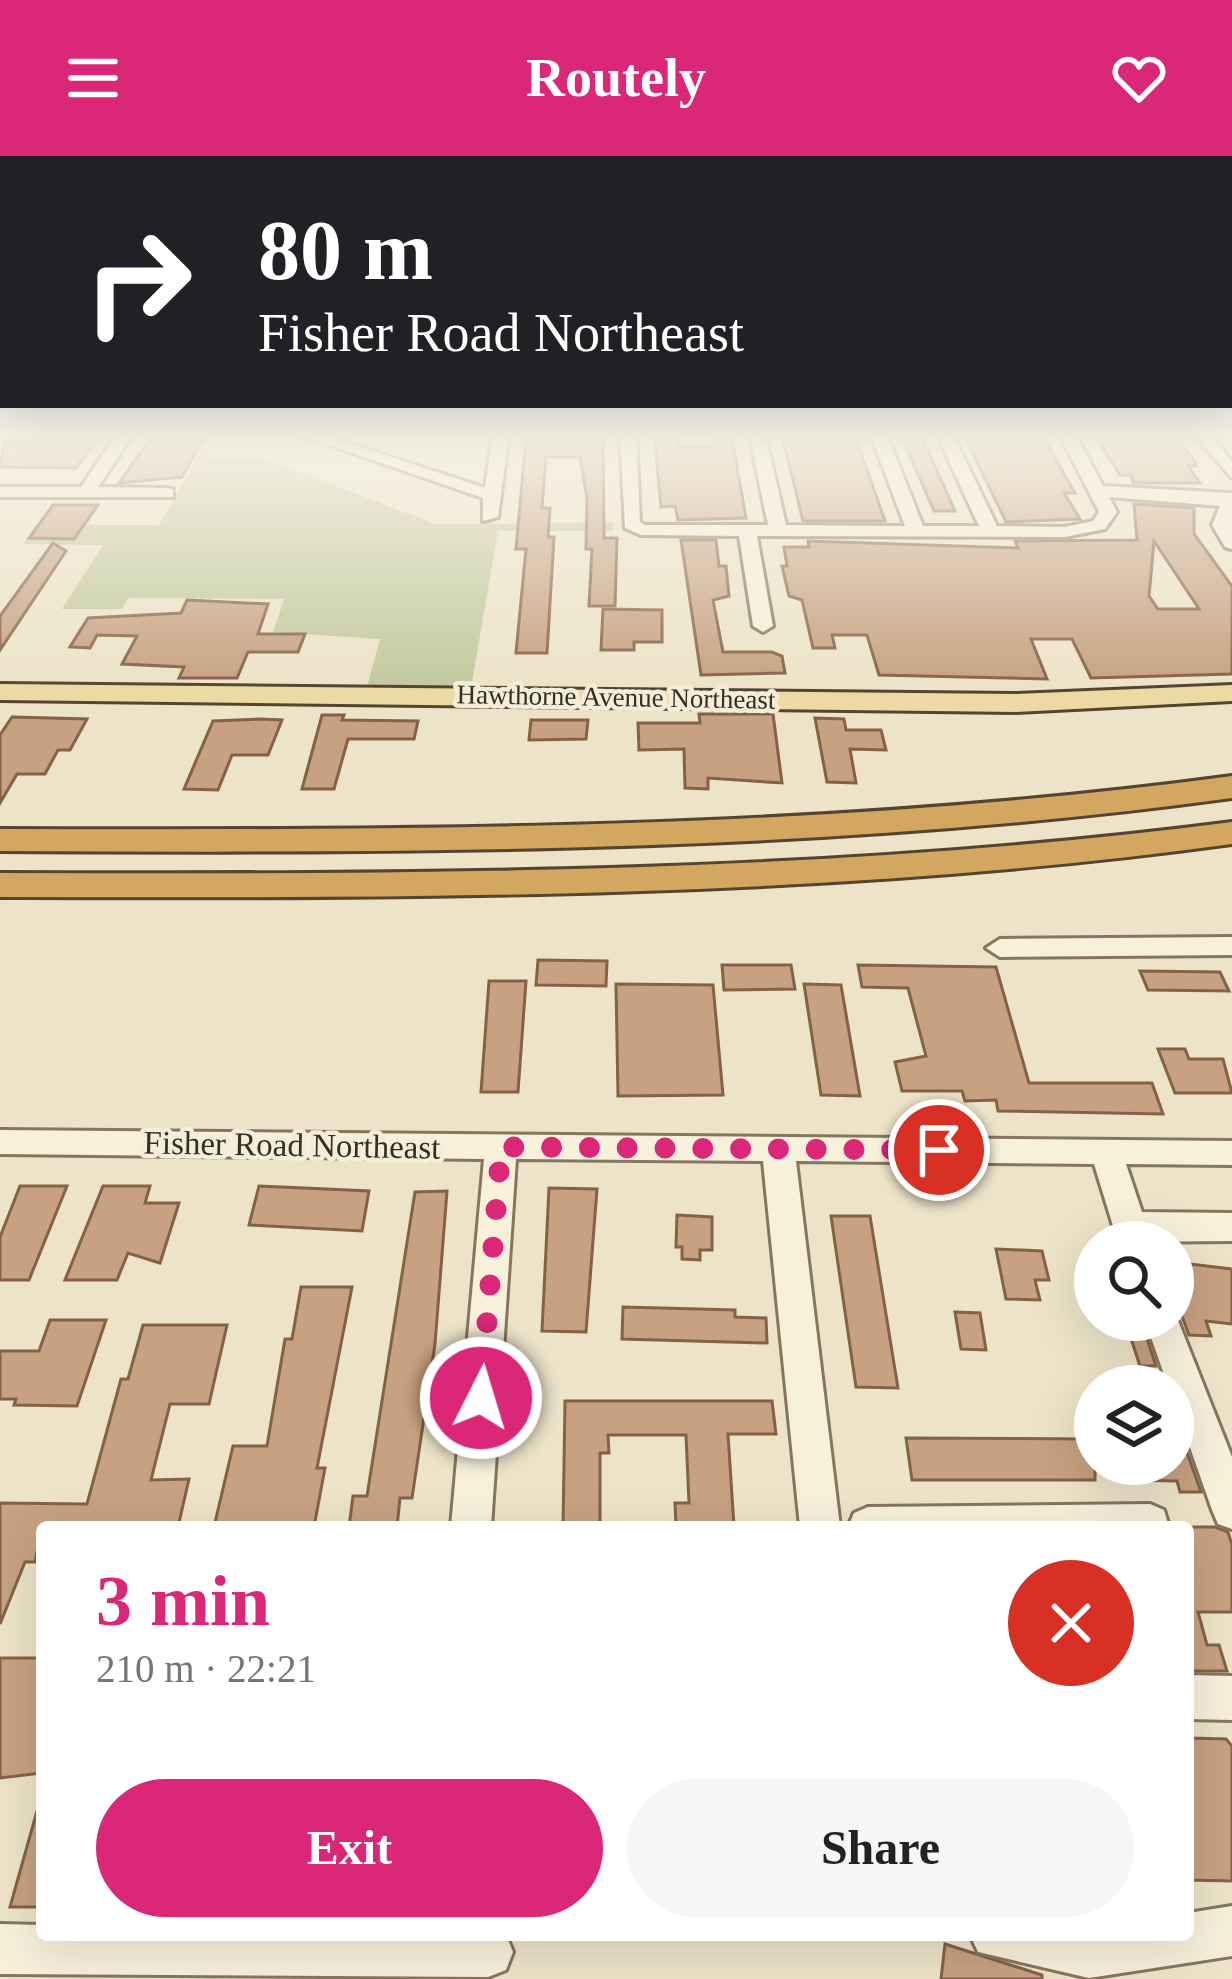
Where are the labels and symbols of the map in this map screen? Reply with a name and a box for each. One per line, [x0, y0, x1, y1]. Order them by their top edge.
street label: Hawthorne Avenue Northeast [456, 679, 776, 715]
pin [888, 1099, 990, 1201]
street label: Fisher Road Northeast [143, 1124, 441, 1166]
position arrow [418, 1335, 544, 1461]

